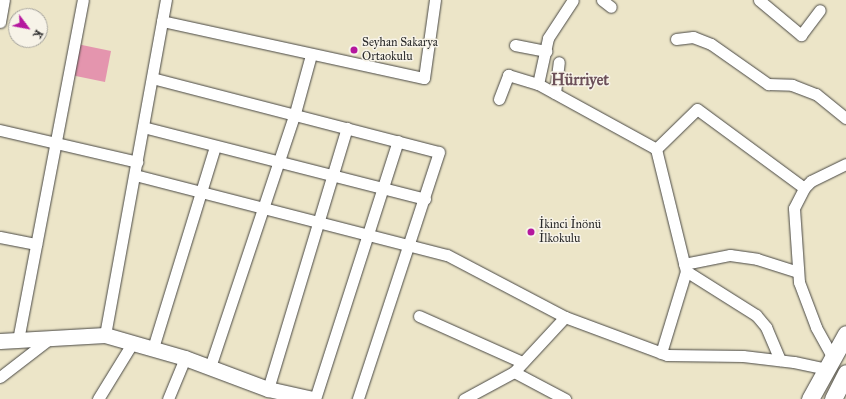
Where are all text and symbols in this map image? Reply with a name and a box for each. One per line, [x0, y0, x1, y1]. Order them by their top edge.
north arrow [8, 8, 48, 48]
text: K [30, 27, 45, 41]
place label: Seyhan Sakarya Ortaokulu [362, 36, 438, 64]
marker: Seyhan Sakarya Ortaokulu [349, 45, 359, 55]
district label: Hürriyet [551, 70, 609, 90]
place label: İkinci İnönü İlkokulu [539, 218, 601, 246]
marker: İkinci İnönü İlkokulu [526, 227, 536, 237]

